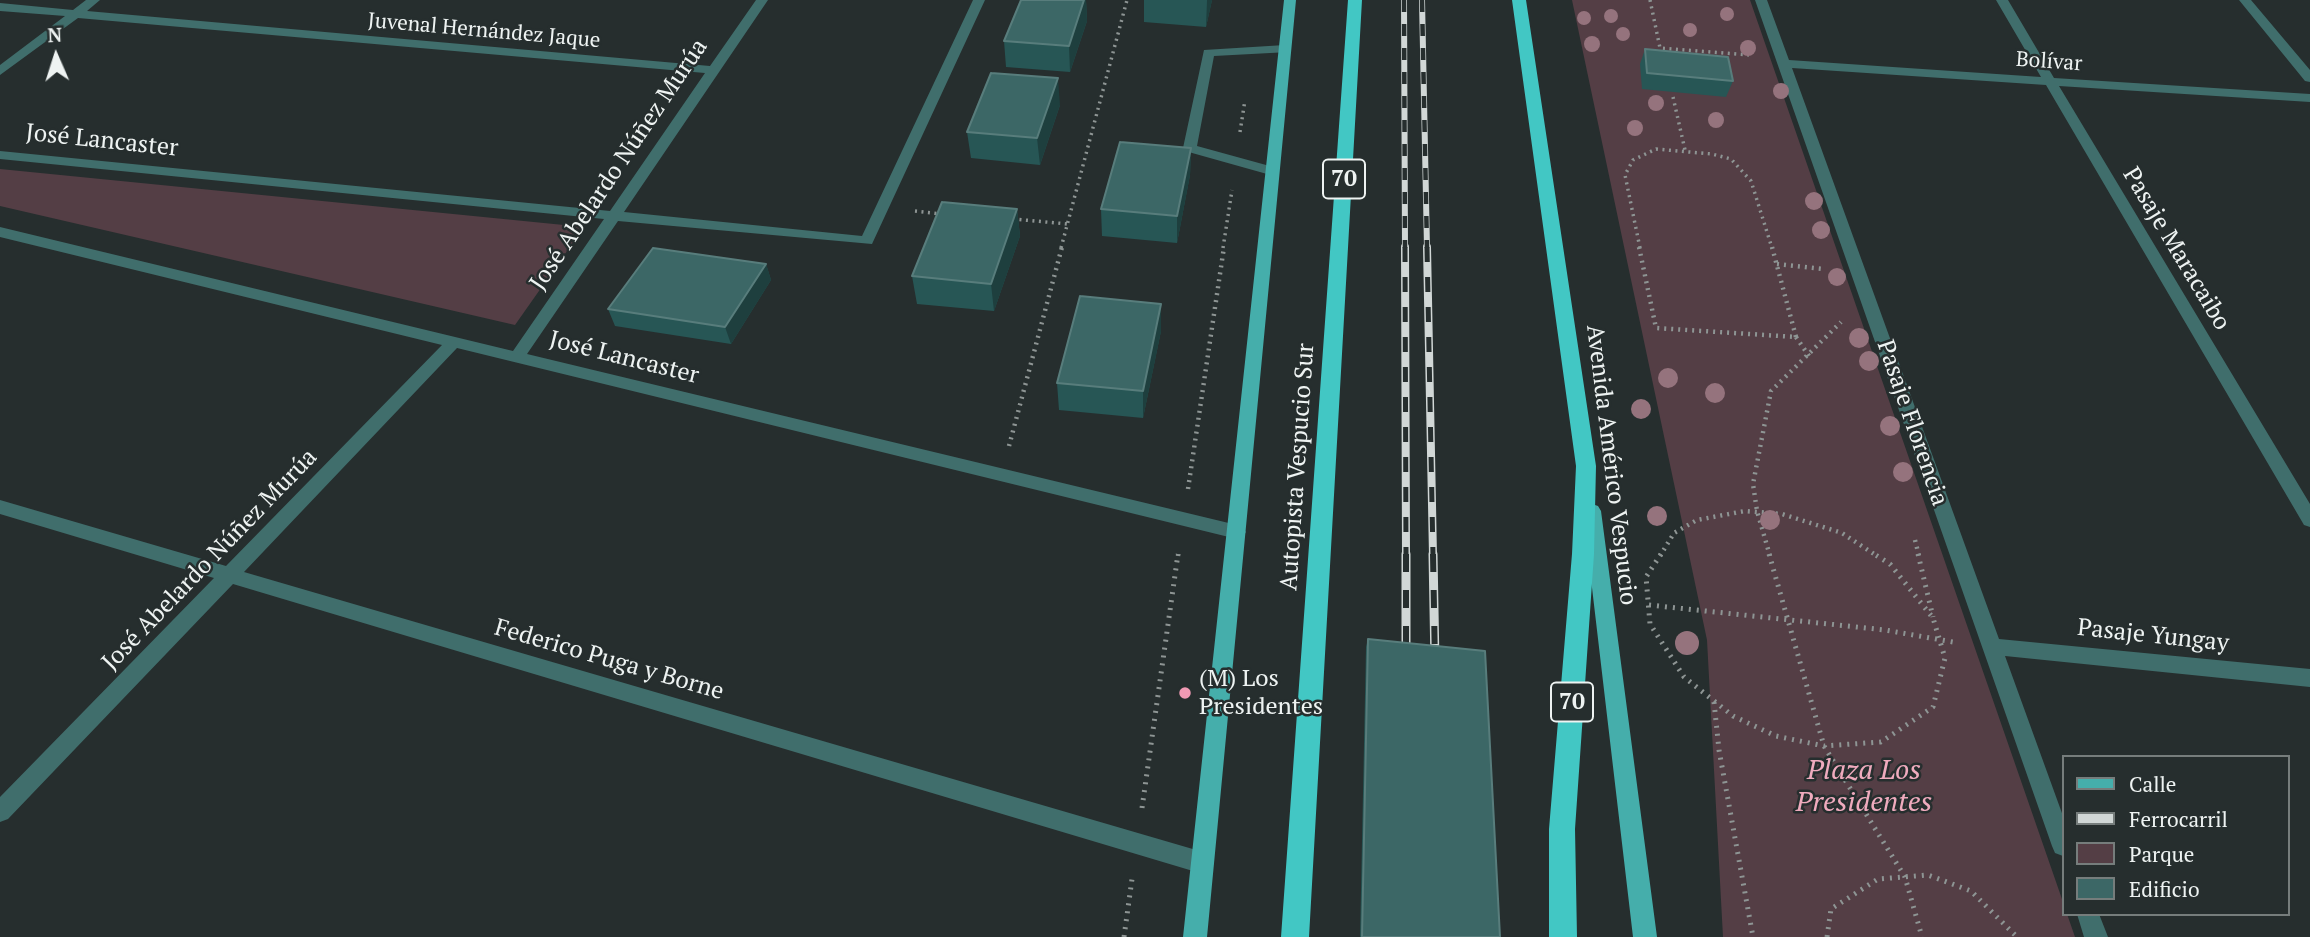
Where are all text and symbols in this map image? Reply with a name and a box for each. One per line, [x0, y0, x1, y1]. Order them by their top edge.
street label: Juvenal Hernández Jaque [367, 8, 601, 54]
north arrow [21, 21, 91, 91]
text: N [47, 22, 63, 47]
street label: José Abelardo Núñez Murúa [524, 34, 714, 296]
street label: Bolívar [2015, 47, 2083, 77]
street label: José Lancaster [24, 119, 180, 163]
road number: 70 [1323, 160, 1365, 198]
street label: Pasaje Maracaibo [2116, 162, 2236, 336]
street label: Avenida Américo Vespucio [1579, 323, 1643, 607]
street label: José Lancaster [546, 325, 702, 391]
street label: Pasaje Florencia [1870, 336, 1954, 510]
street label: Autopista Vespucio Sur [1275, 342, 1321, 592]
street label: José Abelardo Núñez Murúa [97, 443, 323, 677]
street label: Federico Puga y Borne [491, 613, 727, 707]
street label: Pasaje Yungay [2076, 614, 2230, 658]
place label: (M) Los Presidentes [1199, 665, 1323, 721]
road number: 70 [1551, 682, 1593, 722]
marker: (M) Los Presidentes [1177, 685, 1193, 701]
park label: Plaza Los Presidentes [1796, 754, 1932, 820]
legend [2062, 755, 2289, 916]
text: Calle [2129, 770, 2176, 798]
text: Ferrocarril [2129, 805, 2228, 833]
text: Parque [2129, 840, 2194, 868]
text: Edificio [2129, 875, 2200, 903]

